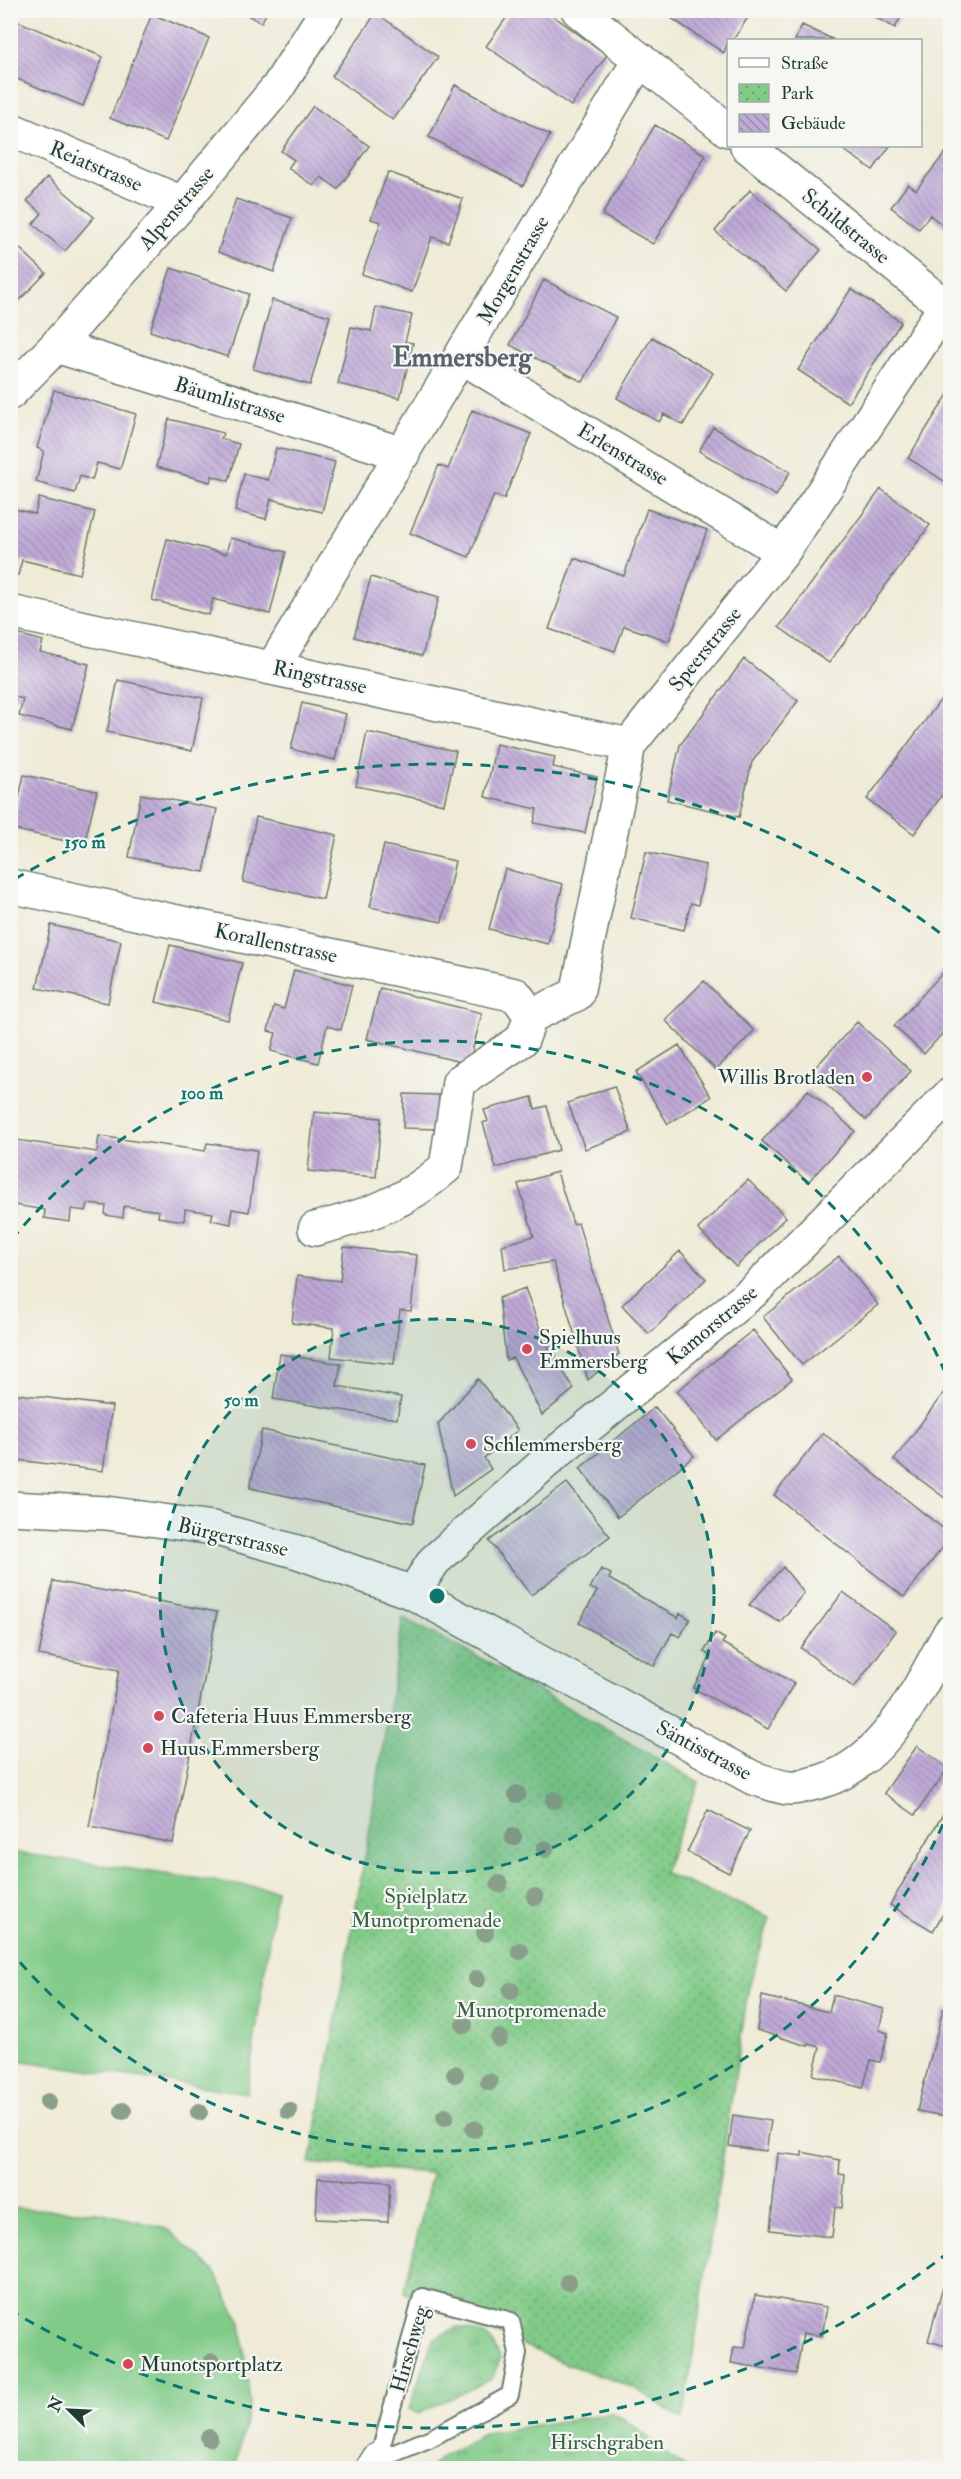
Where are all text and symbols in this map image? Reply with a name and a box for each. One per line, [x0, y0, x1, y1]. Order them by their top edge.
legend [727, 39, 922, 147]
text: Straße [781, 52, 829, 75]
text: Park [781, 82, 814, 105]
text: Gebäude [781, 112, 846, 135]
street label: Reiatstrasse [45, 135, 147, 198]
street label: Alpenstrasse [132, 161, 220, 257]
street label: Schildstrasse [796, 183, 896, 270]
street label: Morgenstrasse [471, 211, 556, 330]
district label: Emmersberg [392, 341, 534, 375]
street label: Bäumlistrasse [171, 371, 289, 430]
street label: Erlenstrasse [572, 417, 673, 492]
street label: Speerstrasse [663, 601, 748, 697]
street label: Ringstrasse [270, 654, 370, 701]
text: 150 m [64, 831, 107, 854]
street label: Korallenstrasse [212, 917, 340, 970]
place label: Willis Brotladen [717, 1064, 855, 1091]
marker: Willis Brotladen [860, 1070, 874, 1084]
text: 100 m [181, 1082, 224, 1105]
street label: Kamorstrasse [661, 1279, 764, 1371]
place label: Spielhuus Emmersberg [539, 1324, 648, 1375]
marker: Spielhuus Emmersberg [520, 1342, 534, 1356]
text: 50 m [224, 1389, 259, 1412]
place label: Schlemmersberg [483, 1431, 622, 1458]
marker: Schlemmersberg [464, 1437, 478, 1451]
street label: Bürgerstrasse [175, 1512, 291, 1563]
centre of rings [427, 1586, 447, 1606]
place label: Cafeteria Huus Emmersberg [171, 1703, 412, 1730]
marker: Cafeteria Huus Emmersberg [152, 1709, 166, 1723]
street label: Säntisstrasse [651, 1714, 756, 1787]
place label: Huus Emmersberg [160, 1735, 320, 1762]
marker: Huus Emmersberg [141, 1741, 155, 1755]
park label: Spielplatz Munotpromenade [351, 1883, 501, 1934]
park label: Munotpromenade [456, 1997, 606, 2024]
street label: Hirschweg [384, 2302, 435, 2396]
place label: Munotsportplatz [140, 2351, 283, 2378]
marker: Munotsportplatz [121, 2357, 135, 2371]
north arrow [39, 2380, 99, 2440]
text: N [44, 2393, 69, 2416]
park label: Hirschgraben [550, 2429, 664, 2456]

